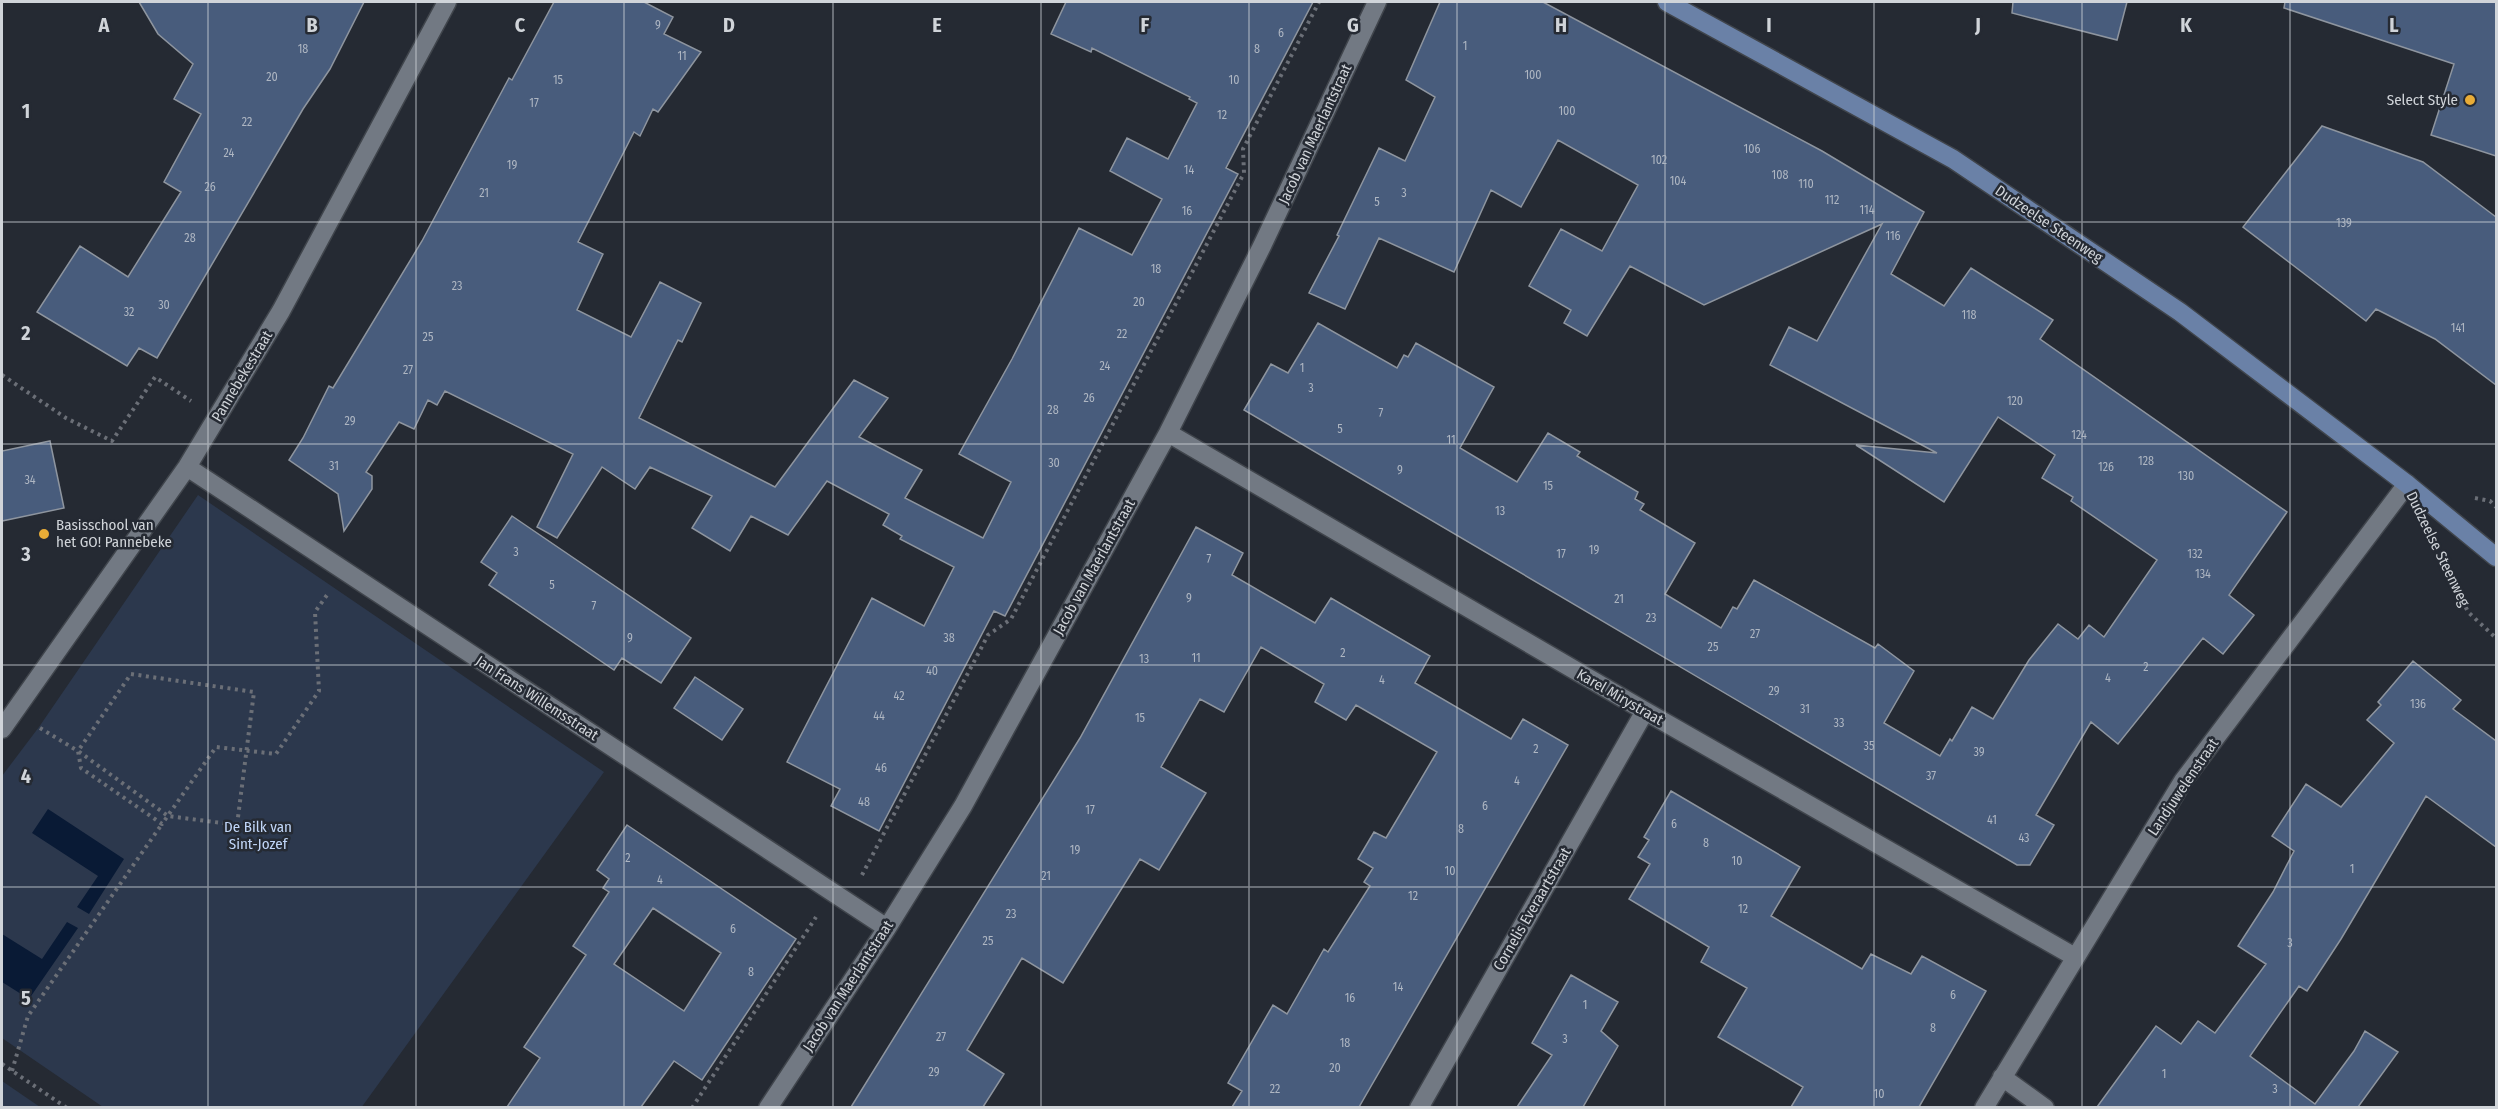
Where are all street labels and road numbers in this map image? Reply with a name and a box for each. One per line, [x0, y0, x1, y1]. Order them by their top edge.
street label: Jacob van Maerlantstraat [1275, 61, 1355, 207]
street label: Dudzeelse Steenweg [1992, 181, 2106, 267]
street label: Pannebekestraat [208, 327, 276, 425]
street label: Dudzeelse Steenweg [2402, 489, 2474, 609]
street label: Jacob van Maerlantstraat [1049, 496, 1139, 638]
street label: Jan Frans Willemsstraat [472, 652, 602, 744]
street label: Karel Mirystraat [1574, 665, 1666, 729]
street label: Landjuwelenstraat [2144, 735, 2222, 839]
street label: Cornelis Everaartstraat [1489, 844, 1575, 974]
street label: Jacob van Maerlantstraat [799, 917, 897, 1055]

